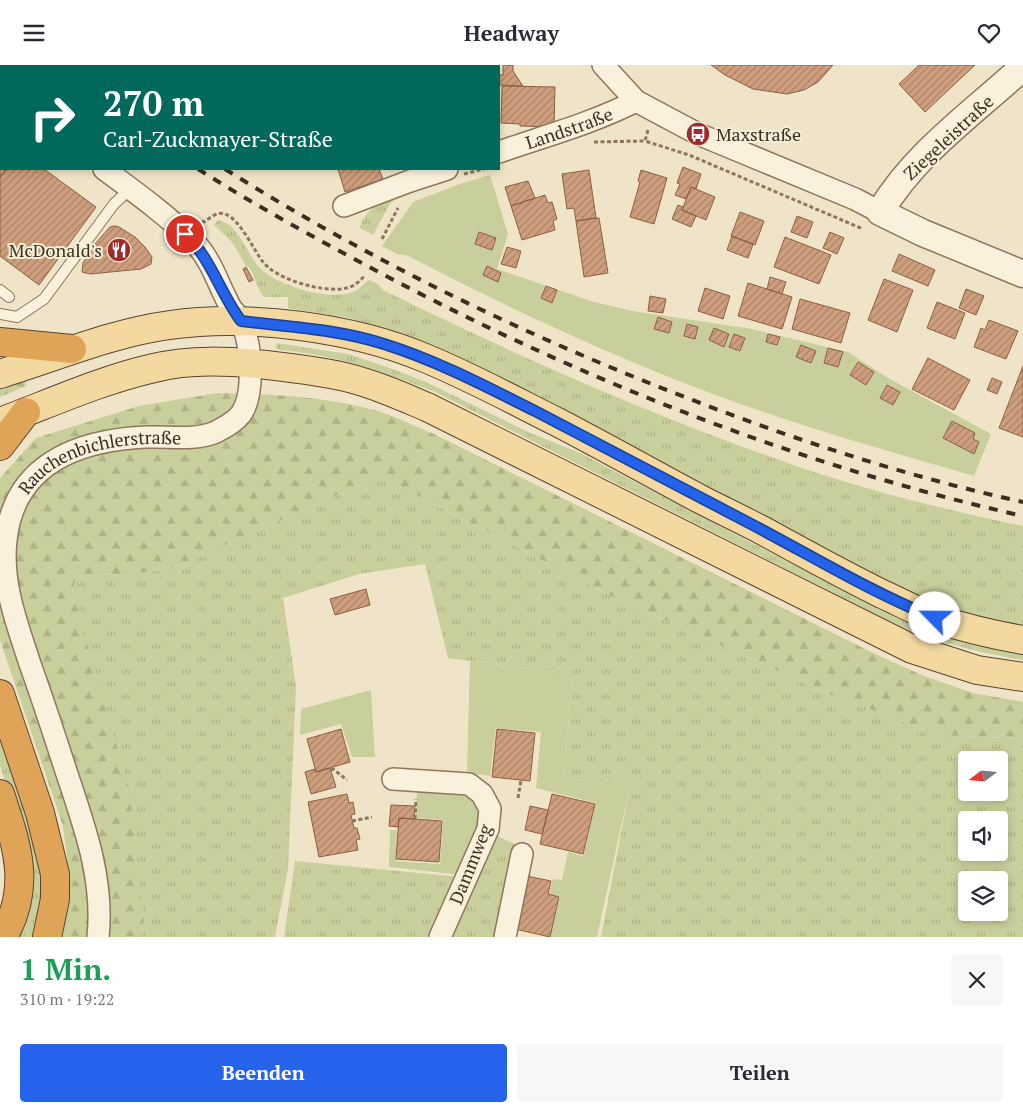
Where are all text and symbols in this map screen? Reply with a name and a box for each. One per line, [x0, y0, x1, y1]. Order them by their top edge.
text: Headway [464, 18, 559, 47]
icon: menu [20, 19, 48, 47]
icon: heart [975, 19, 1003, 47]
text: 270 m [103, 80, 204, 126]
icon: right [20, 85, 85, 150]
street label: Ziegeleistraße [898, 89, 998, 185]
street label: Landstraße [522, 101, 616, 154]
bus stop icon: Maxstraße [685, 121, 711, 147]
place label: Maxstraße [716, 122, 801, 146]
text: Carl-Zuckmayer-Straße [103, 124, 333, 153]
pin [164, 213, 206, 255]
icon: arrive [171, 220, 199, 248]
restaurant icon: McDonald's [106, 237, 132, 263]
place label: McDonald's [9, 238, 102, 262]
street label: Rauchenbichlerstraße [12, 425, 181, 499]
position arrow [908, 591, 960, 643]
north arrow [958, 751, 1008, 801]
map controls [958, 751, 1008, 921]
button: sound [958, 811, 1008, 861]
street label: Dammweg [443, 820, 497, 908]
button: layers [958, 871, 1008, 921]
text: 1 Min. [20, 949, 111, 989]
button: close [951, 954, 1003, 1006]
text: 310 m · 19:22 [20, 988, 114, 1010]
button: Beenden [20, 1044, 507, 1102]
button: Teilen [517, 1044, 1003, 1102]

